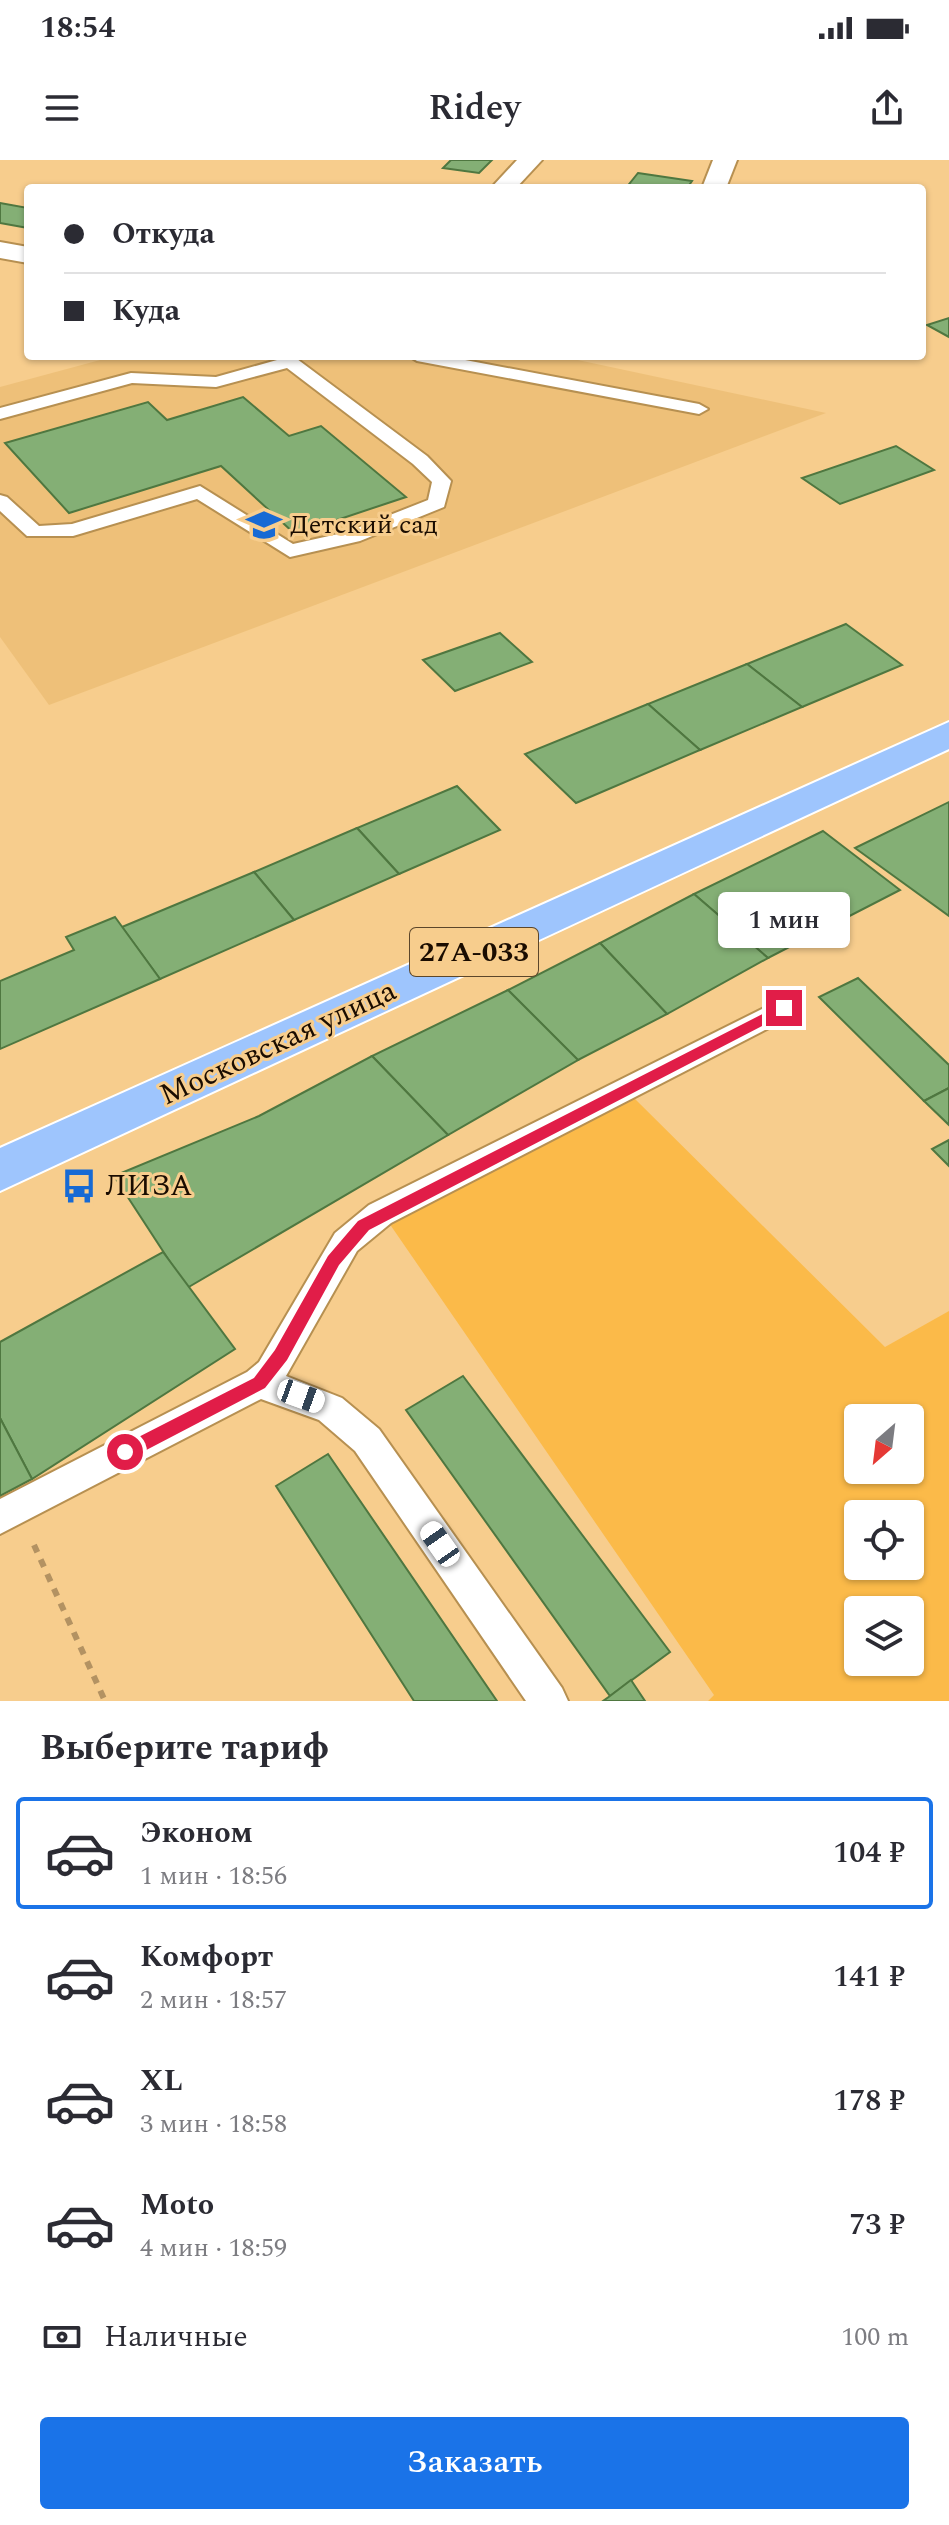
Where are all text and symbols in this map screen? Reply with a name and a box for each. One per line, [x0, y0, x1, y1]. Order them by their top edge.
text: 18:54 [40, 5, 115, 51]
text: Ridey [428, 81, 521, 136]
icon: menu [40, 86, 84, 130]
icon: share [865, 86, 909, 130]
text: Откуда [112, 211, 215, 257]
text: Куда [112, 288, 180, 334]
place label: Детский сад [290, 505, 438, 545]
school or university icon: Детский сад [245, 506, 283, 544]
callout: 1 мин [718, 892, 850, 948]
text: 1 мин [748, 900, 820, 940]
road number: 27А-033 [410, 928, 538, 976]
street label: Московская улица [152, 968, 404, 1118]
route end [766, 990, 802, 1026]
place label: ЛИЗА [105, 1163, 193, 1209]
bus stop icon: ЛИЗА [60, 1167, 98, 1205]
car [274, 1377, 328, 1415]
north arrow [844, 1404, 924, 1484]
map controls [844, 1404, 924, 1676]
route start [107, 1434, 143, 1470]
button: locate [844, 1500, 924, 1580]
car [416, 1517, 464, 1571]
button: layers [844, 1596, 924, 1676]
text: Выберите тариф [40, 1721, 329, 1776]
text: Эконом [140, 1810, 253, 1856]
icon: car [44, 1817, 116, 1889]
text: 104 ₽ [833, 1830, 905, 1876]
text: 1 мин · 18:56 [140, 1856, 287, 1896]
text: Комфорт [140, 1934, 273, 1980]
icon: car [44, 1941, 116, 2013]
text: 141 ₽ [833, 1954, 905, 2000]
text: 2 мин · 18:57 [140, 1980, 287, 2020]
text: XL [140, 2058, 183, 2104]
icon: car [44, 2065, 116, 2137]
text: 178 ₽ [833, 2078, 905, 2124]
text: 3 мин · 18:58 [140, 2104, 287, 2144]
text: Moto [140, 2182, 214, 2228]
icon: car [44, 2189, 116, 2261]
text: 73 ₽ [849, 2202, 905, 2248]
text: 4 мин · 18:59 [140, 2228, 287, 2268]
text: Наличные [104, 2314, 248, 2360]
icon: cash [40, 2315, 84, 2359]
text: 100 m [841, 2317, 909, 2357]
button: Заказать [40, 2417, 909, 2509]

